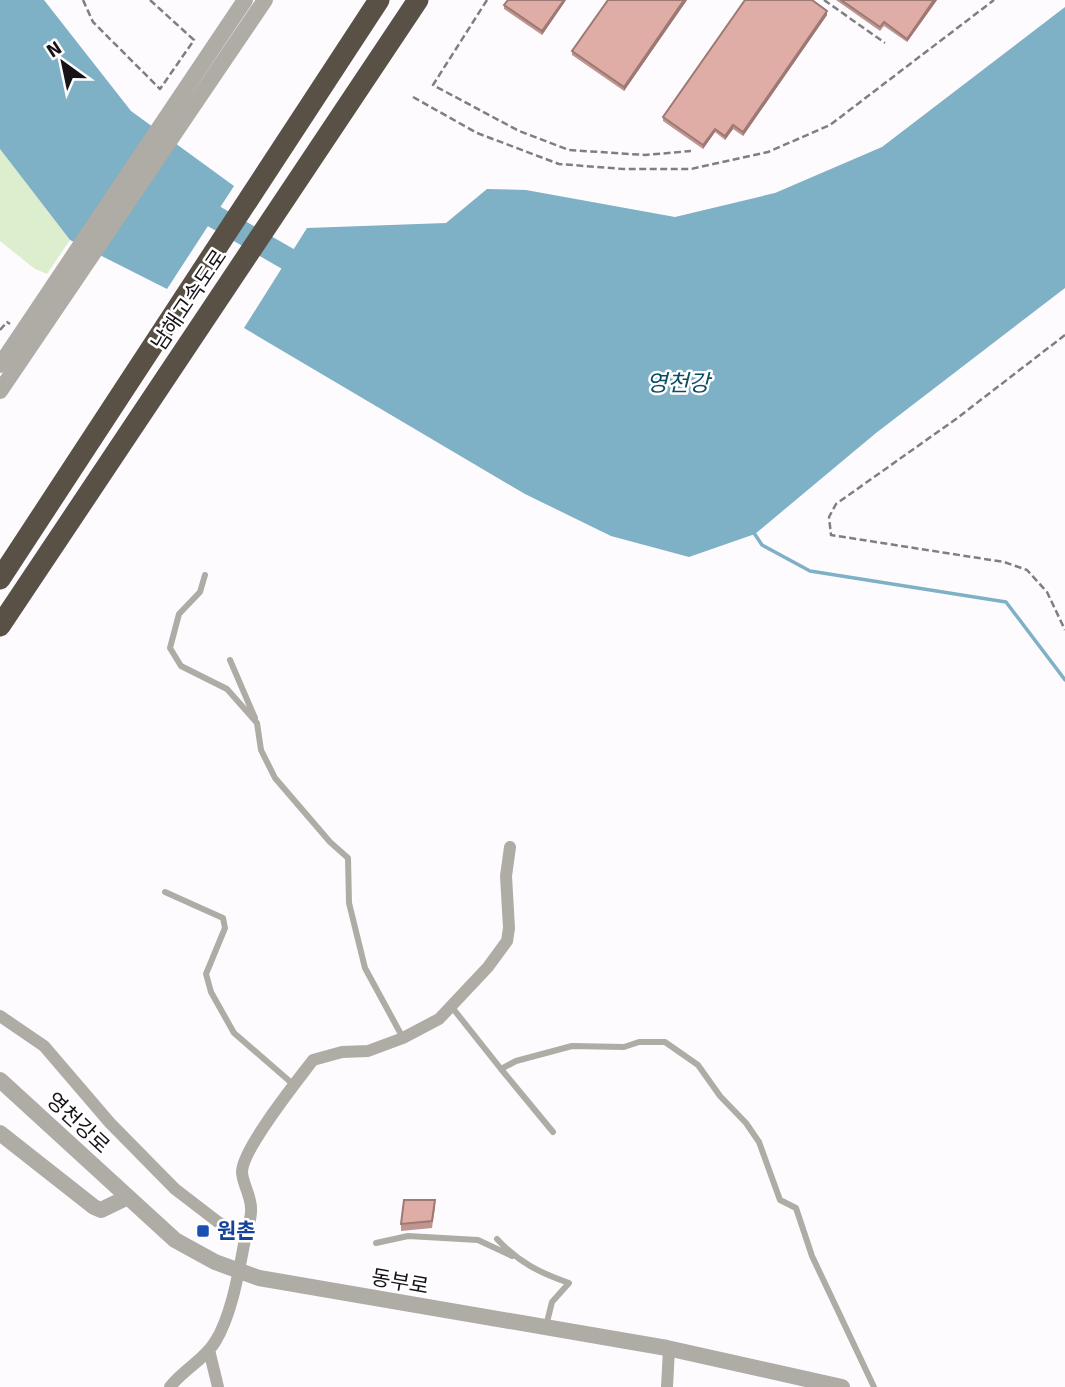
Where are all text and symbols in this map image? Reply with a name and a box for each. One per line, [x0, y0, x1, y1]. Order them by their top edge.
north arrow [28, 28, 98, 98]
text: N [42, 36, 66, 63]
street label: 남해고속도로 [146, 245, 232, 355]
water label: 영천강 [646, 369, 713, 398]
street label: 영천강로 [41, 1087, 115, 1159]
place label: 원촌 [217, 1218, 256, 1244]
marker: 원촌 [195, 1223, 211, 1239]
street label: 동부로 [369, 1264, 431, 1300]

